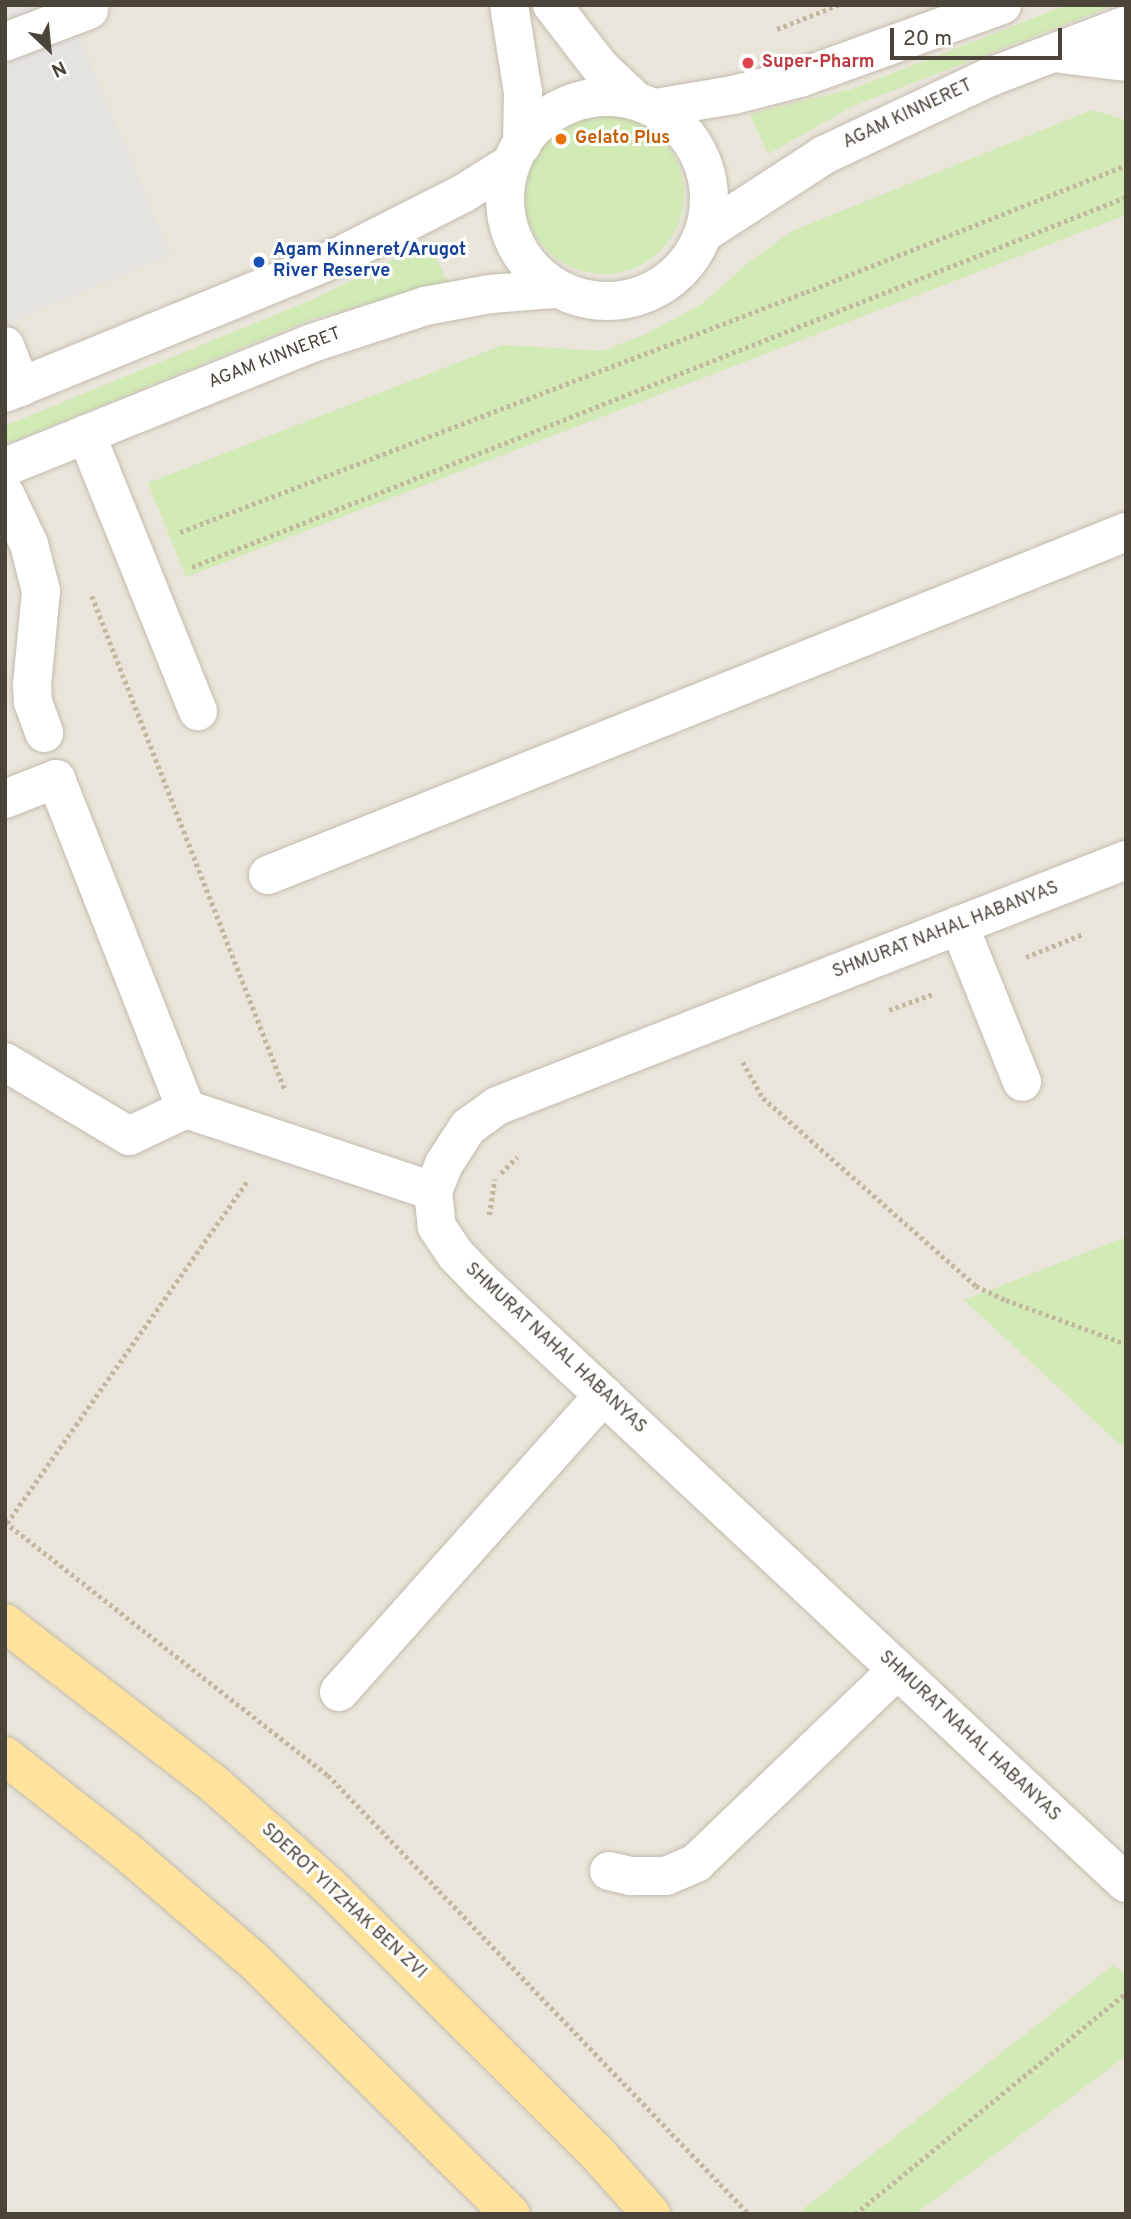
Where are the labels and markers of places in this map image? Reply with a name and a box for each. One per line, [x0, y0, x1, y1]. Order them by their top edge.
place label: Super-Pharm [762, 52, 874, 74]
marker: Super-Pharm [740, 55, 756, 71]
place label: Gelato Plus [575, 128, 670, 150]
marker: Gelato Plus [553, 131, 569, 147]
place label: Agam Kinneret/Arugot River Reserve [273, 241, 466, 284]
marker: Agam Kinneret/Arugot River Reserve [251, 254, 267, 270]

